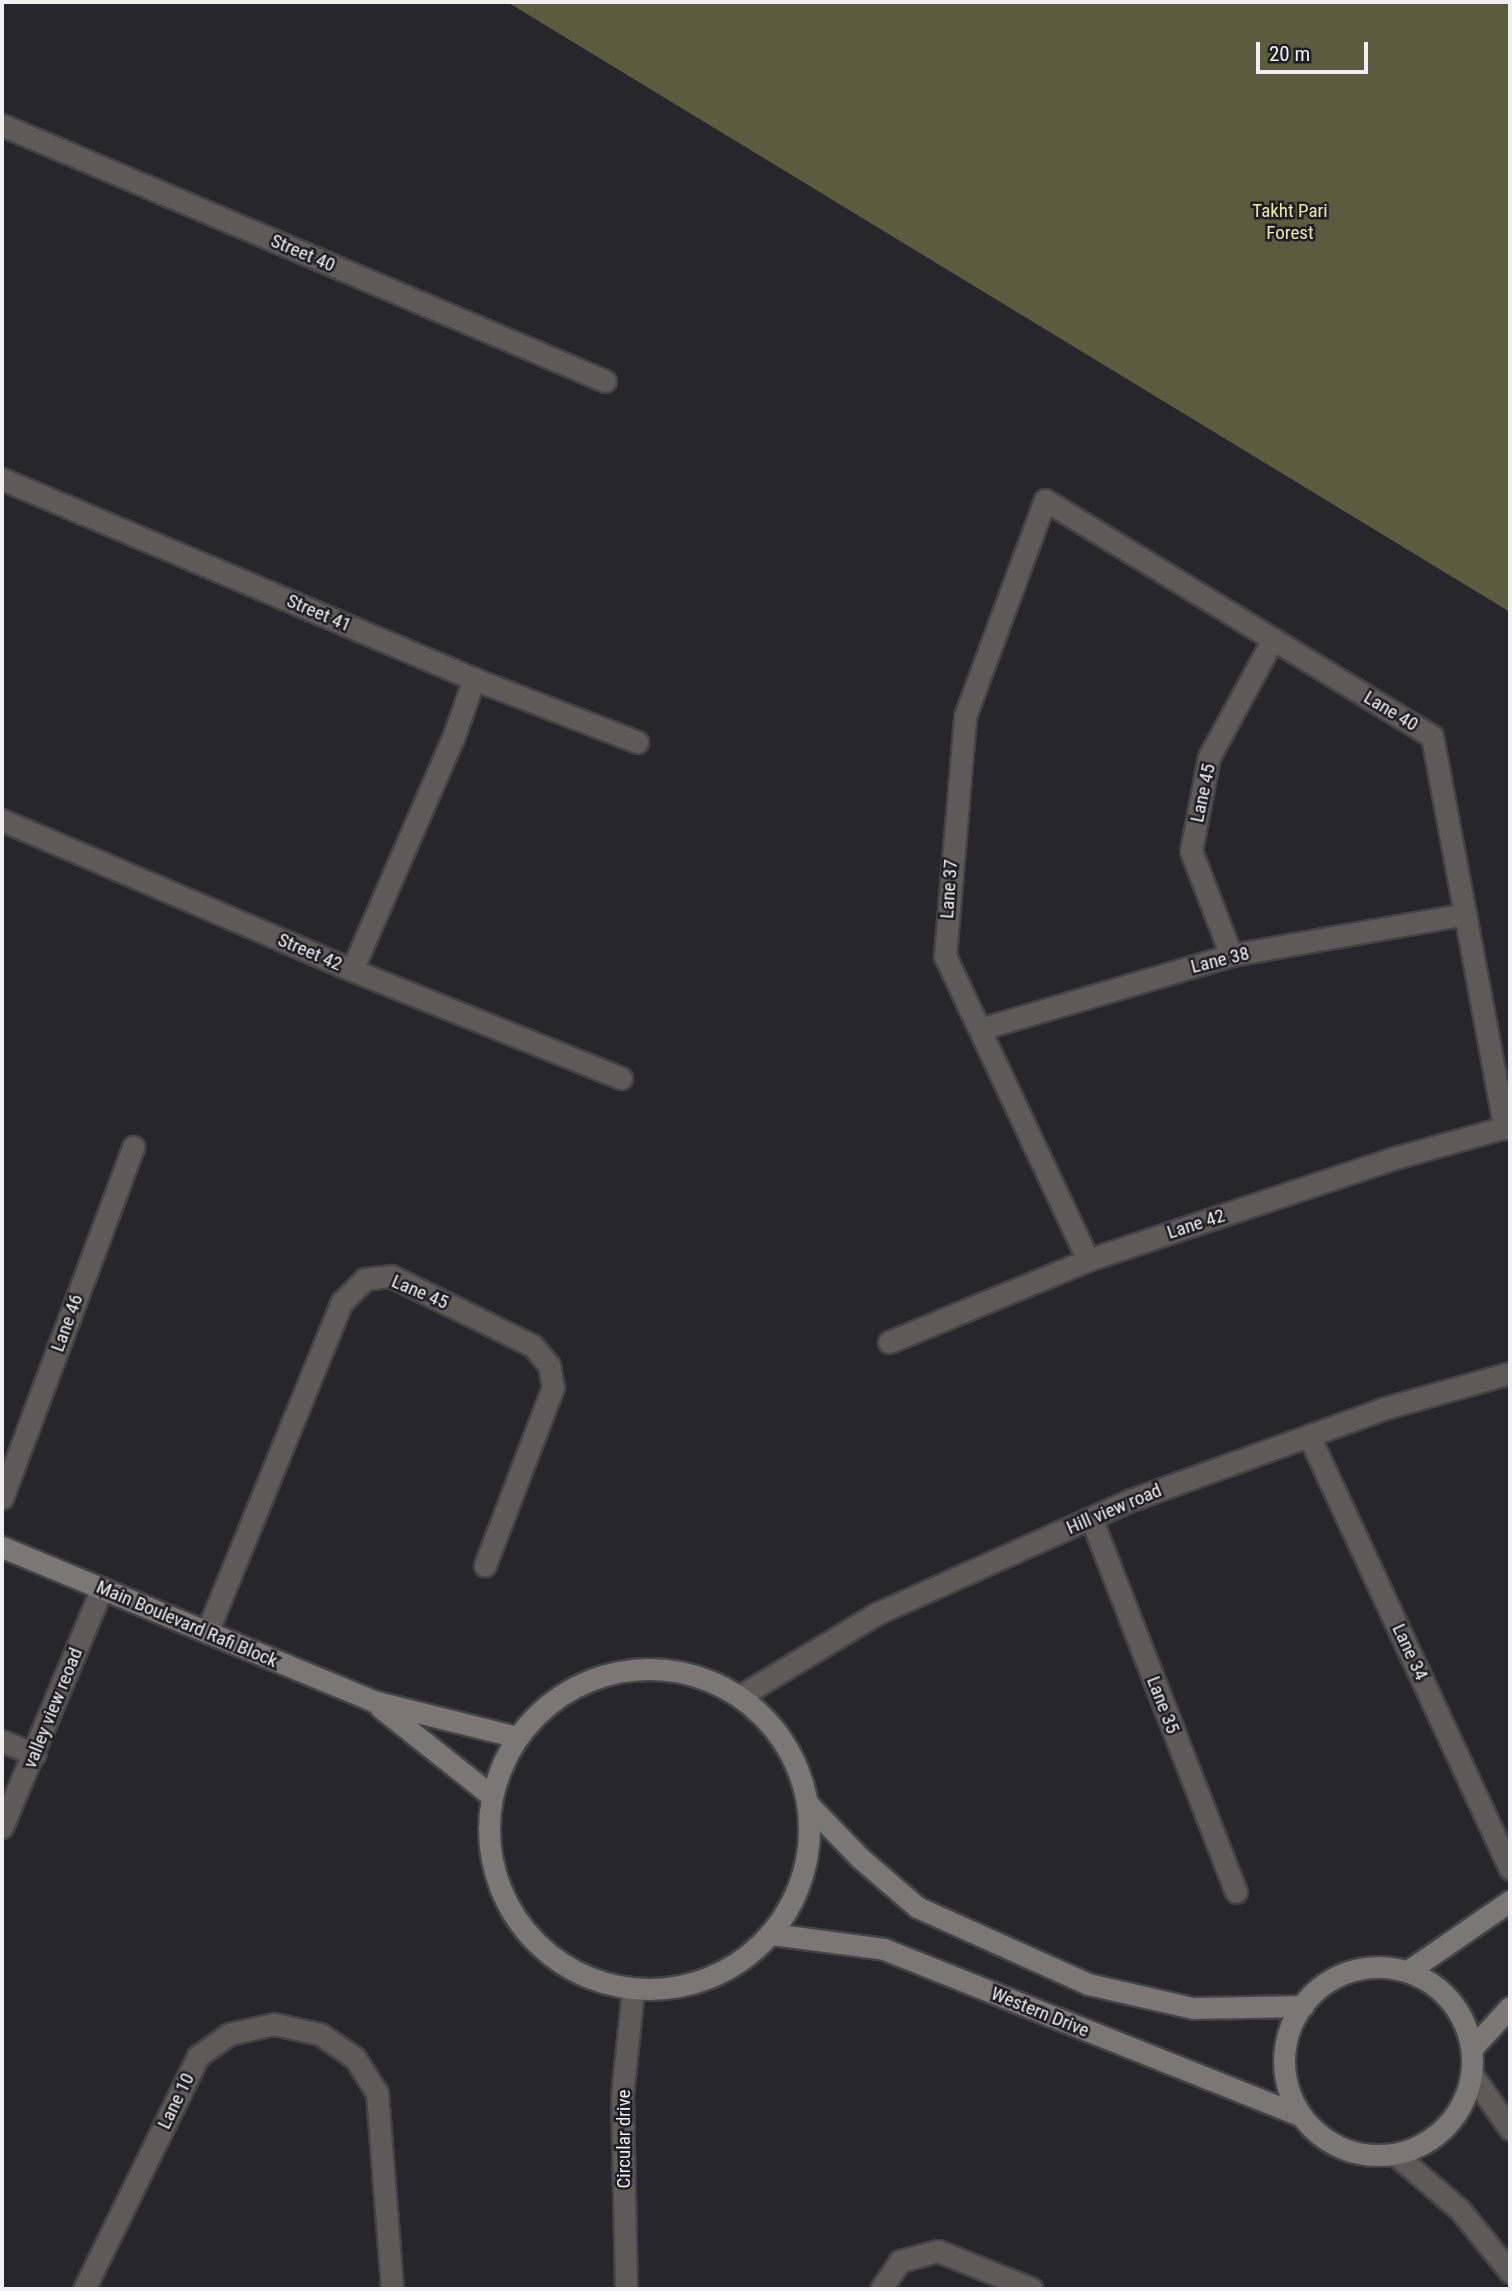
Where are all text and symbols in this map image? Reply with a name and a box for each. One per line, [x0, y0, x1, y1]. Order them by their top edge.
scale bar [1260, 28, 1372, 72]
text: 20 m [1269, 42, 1310, 66]
park label: Takht Pari Forest [1252, 200, 1328, 244]
street label: Street 40 [267, 229, 339, 277]
street label: Street 41 [283, 589, 355, 637]
street label: Lane 40 [1360, 686, 1422, 736]
street label: Lane 45 [1186, 762, 1220, 824]
street label: Lane 37 [936, 859, 962, 919]
street label: Street 42 [274, 928, 346, 976]
street label: Lane 38 [1188, 942, 1252, 978]
street label: Lane 42 [1164, 1204, 1228, 1244]
street label: Lane 45 [388, 1270, 452, 1314]
street label: Lane 46 [46, 1291, 88, 1355]
street label: Hill view road [1063, 1479, 1165, 1539]
street label: Main Boulevard Rafi Block [93, 1575, 281, 1673]
street label: Lane 34 [1387, 1620, 1433, 1684]
street label: valley view reoad [19, 1645, 87, 1771]
street label: Lane 35 [1142, 1673, 1184, 1737]
street label: Western Drive [988, 1982, 1092, 2042]
street label: Lane 10 [153, 2069, 199, 2133]
street label: Circular drive [613, 2090, 635, 2188]

